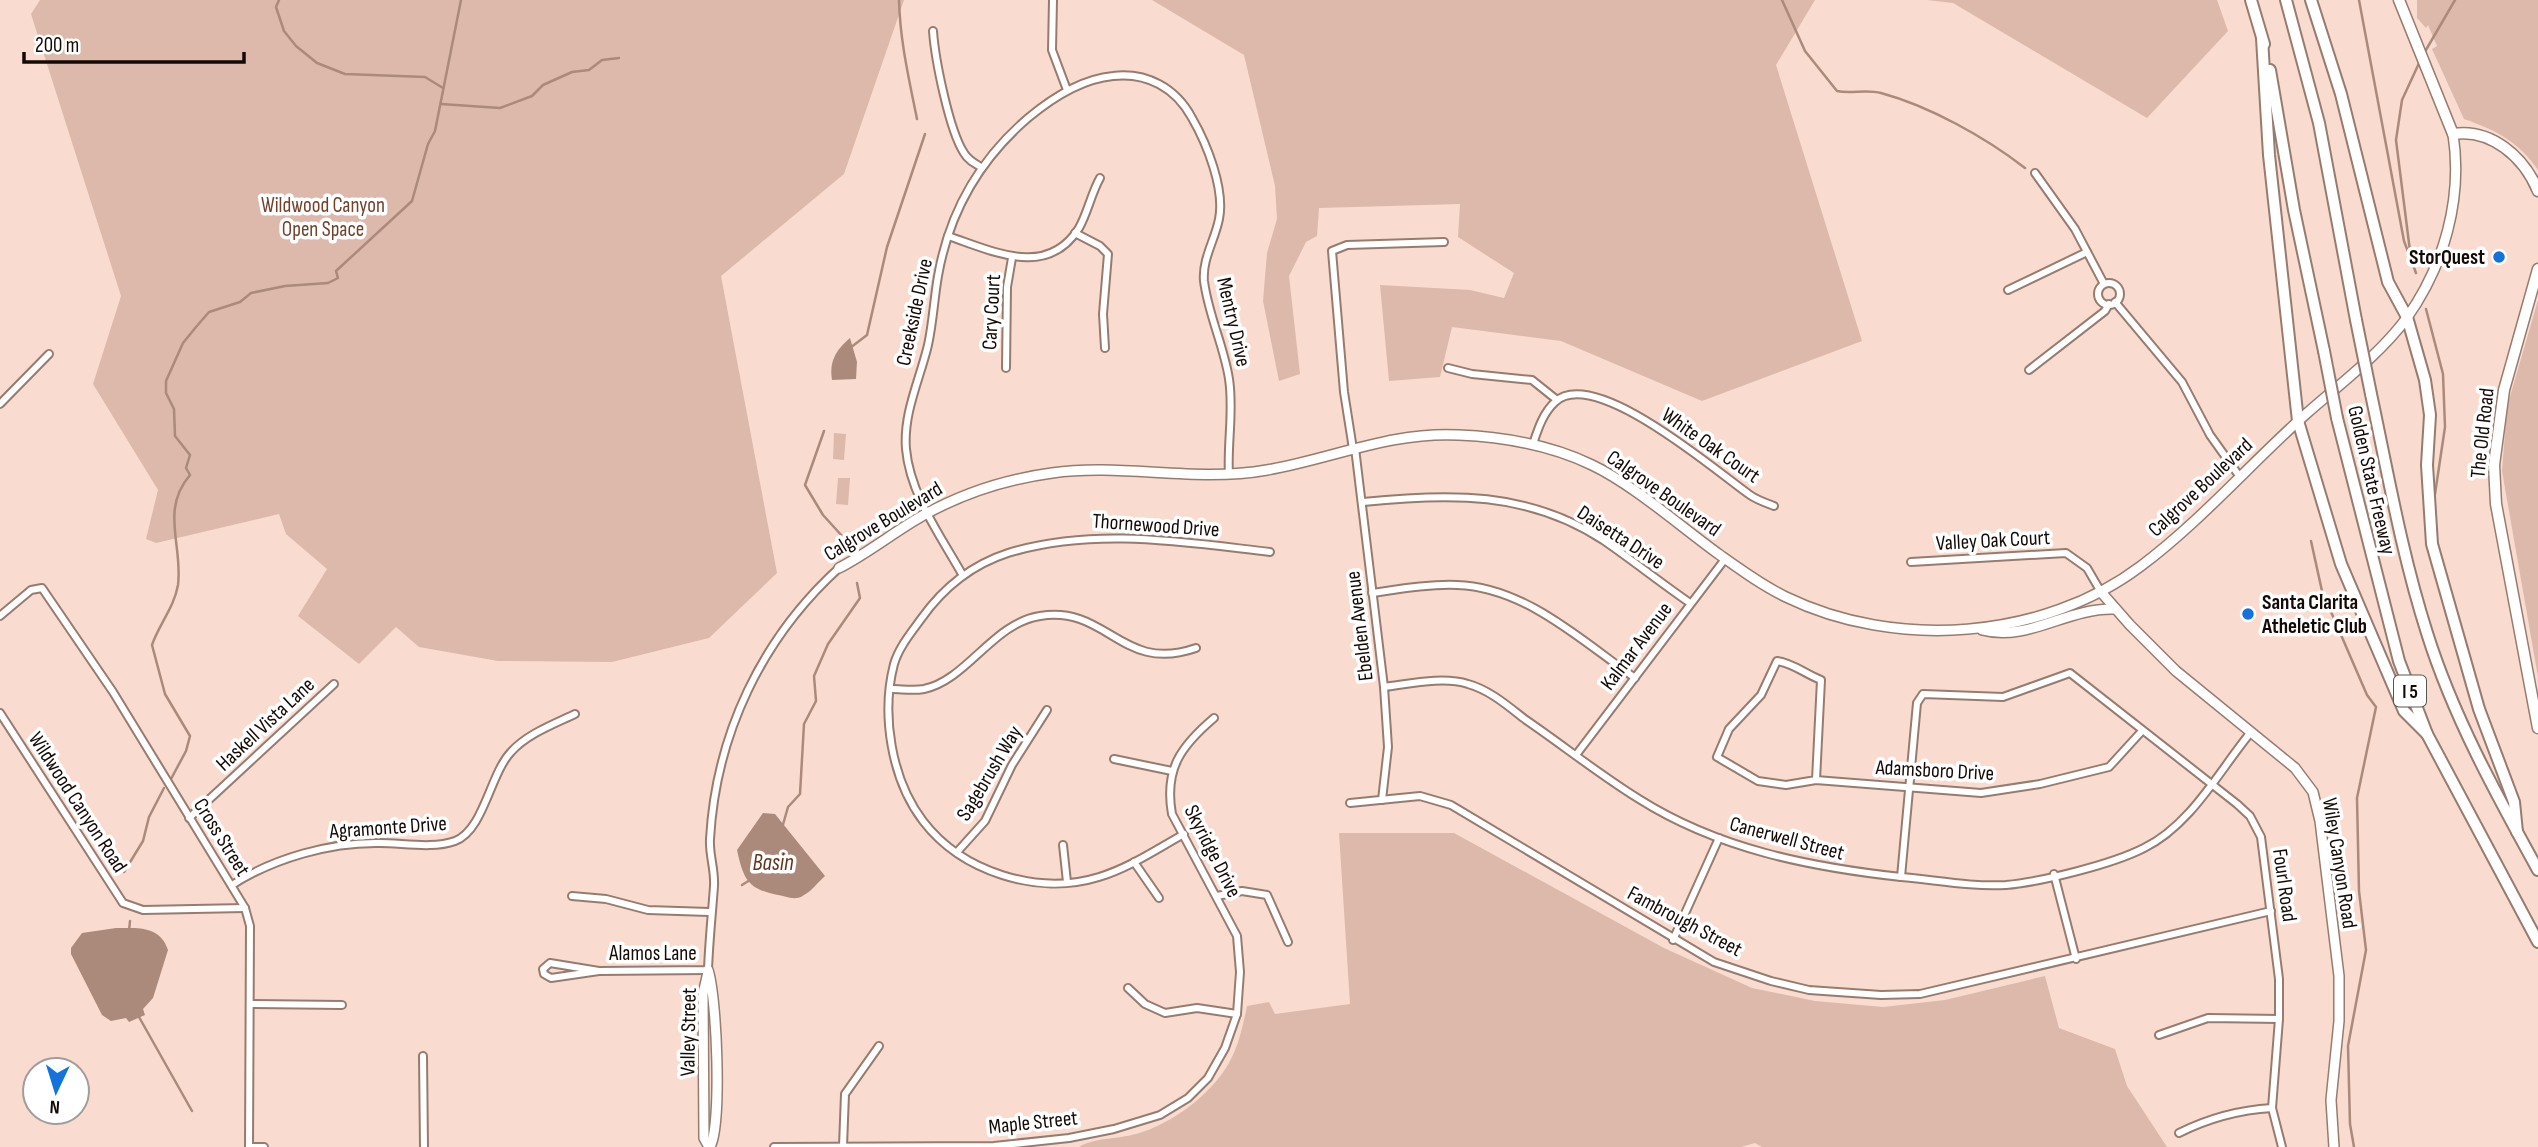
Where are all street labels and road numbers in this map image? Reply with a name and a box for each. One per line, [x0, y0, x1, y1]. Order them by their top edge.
street label: Creekside Drive [891, 256, 938, 368]
street label: Cary Court [977, 274, 1006, 350]
street label: Mentry Drive [1211, 275, 1256, 369]
street label: The Old Road [2465, 387, 2500, 479]
street label: White Oak Court [1657, 402, 1765, 488]
street label: Golden State Freeway [2342, 403, 2401, 557]
street label: Calgrove Boulevard [2143, 433, 2258, 542]
street label: Calgrove Boulevard [1602, 445, 1726, 542]
street label: Calgrove Boulevard [820, 476, 947, 567]
street label: Daisetta Drive [1572, 500, 1669, 575]
street label: Thornewood Drive [1092, 509, 1220, 542]
street label: Valley Oak Court [1935, 525, 2051, 556]
street label: Ebelden Avenue [1340, 570, 1379, 682]
street label: Kalmar Avenue [1595, 597, 1678, 695]
street label: Haskell Vista Lane [211, 672, 320, 776]
road number: I 5 [2394, 676, 2426, 706]
street label: Sagebrush Way [951, 721, 1028, 825]
street label: Wildwood Canyon Road [23, 727, 132, 877]
street label: Adamsboro Drive [1874, 755, 1995, 786]
street label: Cross Street [188, 794, 255, 881]
street label: Wiley Canyon Road [2317, 796, 2362, 930]
street label: Skyridge Drive [1179, 801, 1247, 902]
street label: Agramonte Drive [328, 811, 447, 844]
street label: Canerwell Street [1727, 811, 1847, 866]
street label: Fourl Road [2267, 847, 2302, 923]
street label: Fambrough Street [1623, 881, 1746, 962]
street label: Alamos Lane [608, 941, 697, 966]
street label: Valley Street [675, 987, 702, 1077]
street label: Maple Street [987, 1105, 1079, 1140]

